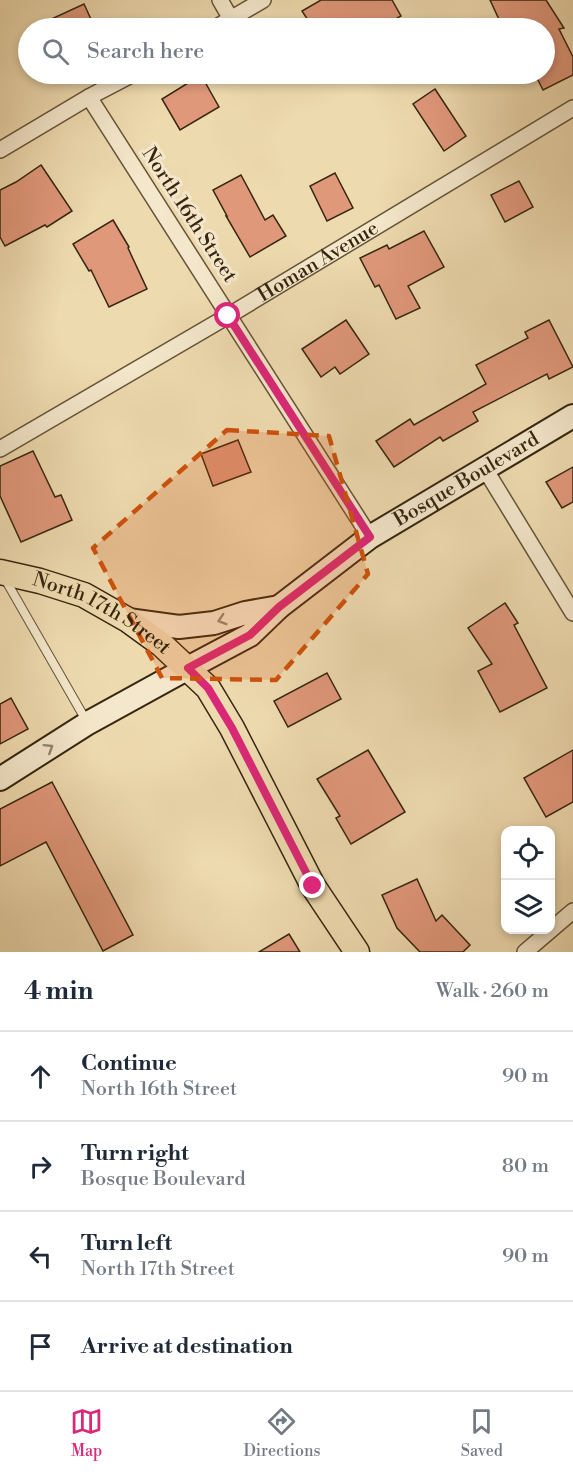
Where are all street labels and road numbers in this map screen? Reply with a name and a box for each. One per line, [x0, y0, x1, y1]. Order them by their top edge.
street label: North 16th Street [136, 143, 242, 287]
street label: Homan Avenue [253, 216, 383, 308]
street label: Bosque Boulevard [388, 426, 544, 533]
street label: North 17th Street [30, 567, 176, 660]

